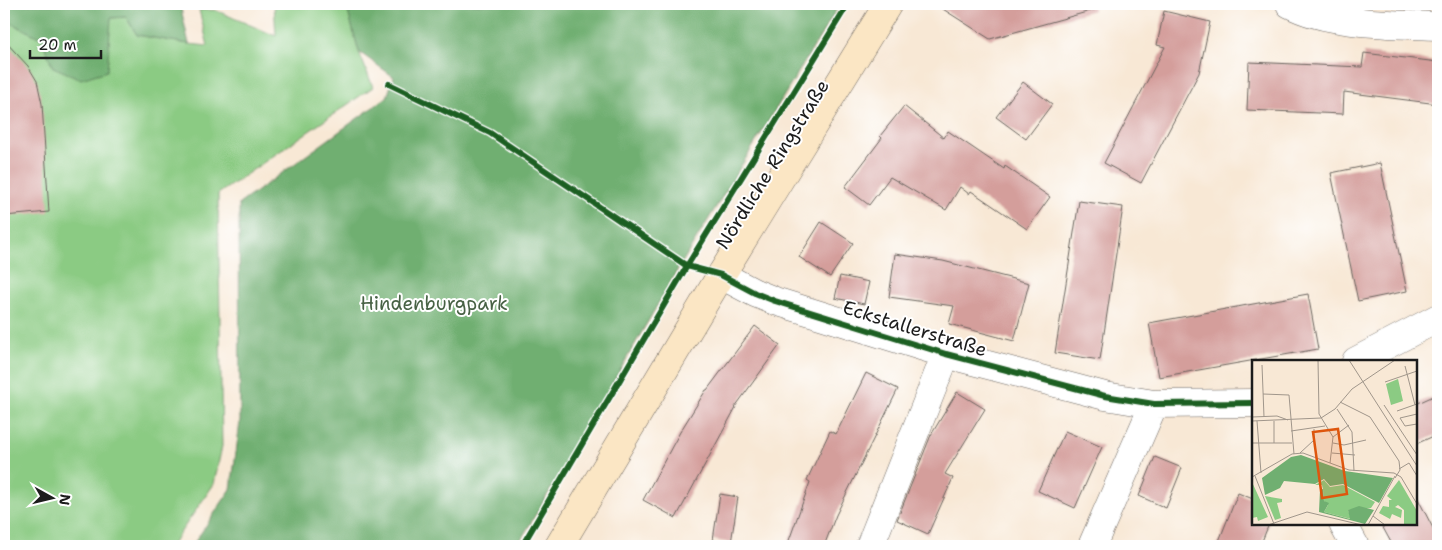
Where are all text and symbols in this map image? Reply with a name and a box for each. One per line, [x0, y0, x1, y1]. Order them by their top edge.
scale bar [30, 28, 101, 60]
text: 20 m [38, 35, 77, 55]
street label: Nördliche Ringstraße [710, 75, 835, 254]
park label: Hindenburgpark [360, 291, 508, 316]
street label: Eckstallerstraße [840, 295, 990, 362]
inset map [1252, 360, 1417, 525]
north arrow [28, 472, 78, 522]
text: N [55, 493, 75, 507]

